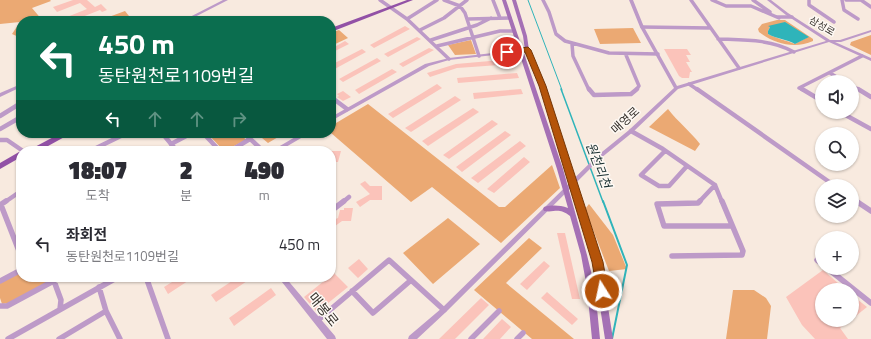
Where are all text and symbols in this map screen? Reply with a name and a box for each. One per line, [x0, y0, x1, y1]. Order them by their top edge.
street label: 삼성로 [806, 12, 838, 40]
text: 450 m [98, 22, 175, 65]
icon: left [32, 32, 84, 84]
pin [490, 35, 524, 69]
icon: arrive [496, 41, 518, 63]
text: 동탄원천로1109번길 [98, 62, 254, 89]
map controls [815, 75, 859, 327]
button: sound [815, 75, 859, 119]
street label: 매영로 [606, 102, 644, 138]
icon: left [102, 108, 124, 130]
icon: ahead [144, 108, 166, 130]
icon: ahead [186, 108, 208, 130]
icon: right [228, 108, 250, 130]
button: search [815, 127, 859, 171]
water label: 원천리천 [581, 139, 617, 192]
text: 18:07 [68, 152, 128, 188]
text: 2 [179, 152, 193, 188]
text: 490 [245, 152, 284, 188]
button: layers [815, 179, 859, 223]
text: 도착 [86, 185, 110, 205]
text: 분 [180, 185, 192, 205]
text: m [259, 185, 270, 205]
text: 좌회전 [66, 223, 107, 246]
button: + [815, 231, 859, 275]
icon: left [32, 233, 54, 255]
text: 450 m [279, 233, 320, 256]
text: 동탄원천로1109번길 [66, 246, 179, 266]
position arrow [581, 270, 623, 312]
button: − [815, 283, 859, 327]
street label: 매봉로 [304, 287, 344, 331]

